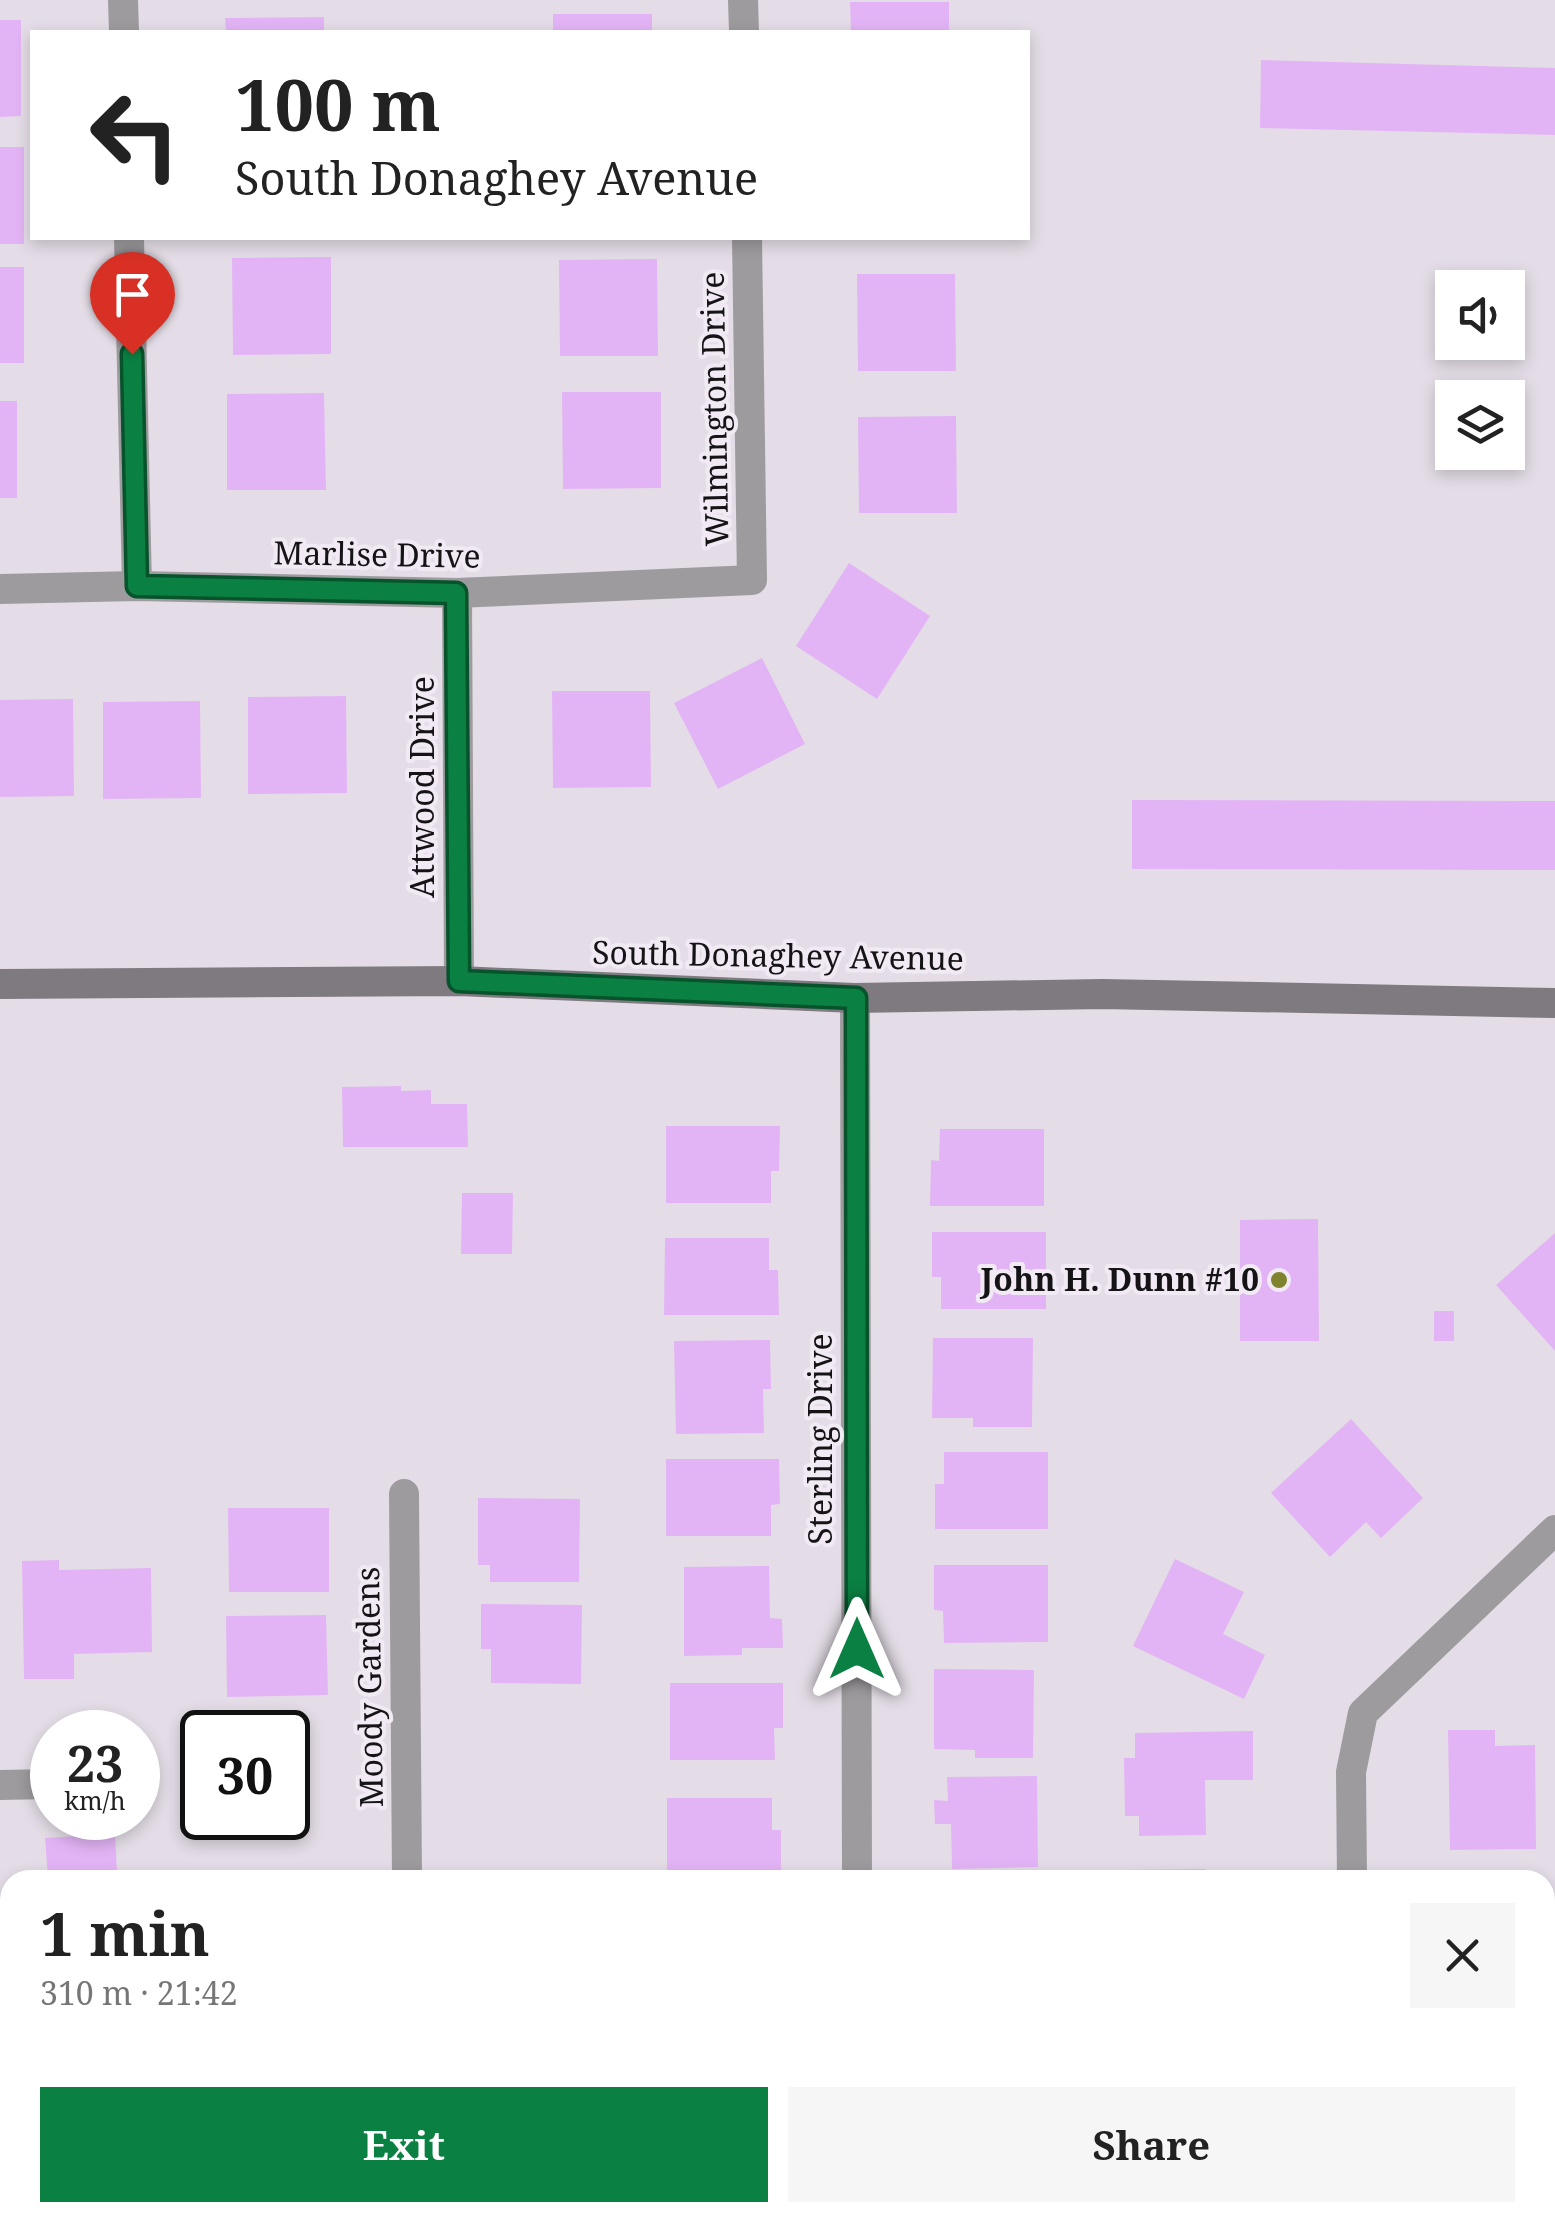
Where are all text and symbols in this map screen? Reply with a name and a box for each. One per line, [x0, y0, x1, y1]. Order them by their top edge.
text: 100 m [235, 56, 441, 152]
icon: left [70, 70, 200, 200]
text: South Donaghey Avenue [235, 147, 758, 208]
pin [90, 252, 175, 355]
icon: arrive [105, 267, 160, 322]
map controls [1435, 270, 1525, 470]
button: sound [1435, 270, 1525, 360]
street label: Wilmington Drive [690, 271, 737, 547]
button: layers [1435, 380, 1525, 470]
street label: Marlise Drive [273, 530, 481, 577]
street label: Attwood Drive [400, 676, 443, 898]
street label: South Donaghey Avenue [592, 930, 964, 979]
place label: John H. Dunn #10 [980, 1257, 1259, 1300]
marker: John H. Dunn #10 [1268, 1269, 1290, 1291]
street label: Sterling Drive [798, 1333, 841, 1545]
street label: Moody Gardens [345, 1566, 392, 1808]
position arrow [805, 1597, 909, 1701]
speed limit sign: 30 [180, 1710, 310, 1840]
text: 23 [67, 1729, 123, 1797]
text: km/h [64, 1783, 126, 1817]
text: 1 min [40, 1892, 210, 1974]
button: close [1410, 1903, 1515, 2008]
text: 310 m · 21:42 [40, 1971, 238, 2014]
button: Exit [40, 2087, 768, 2202]
button: Share [788, 2087, 1515, 2202]

